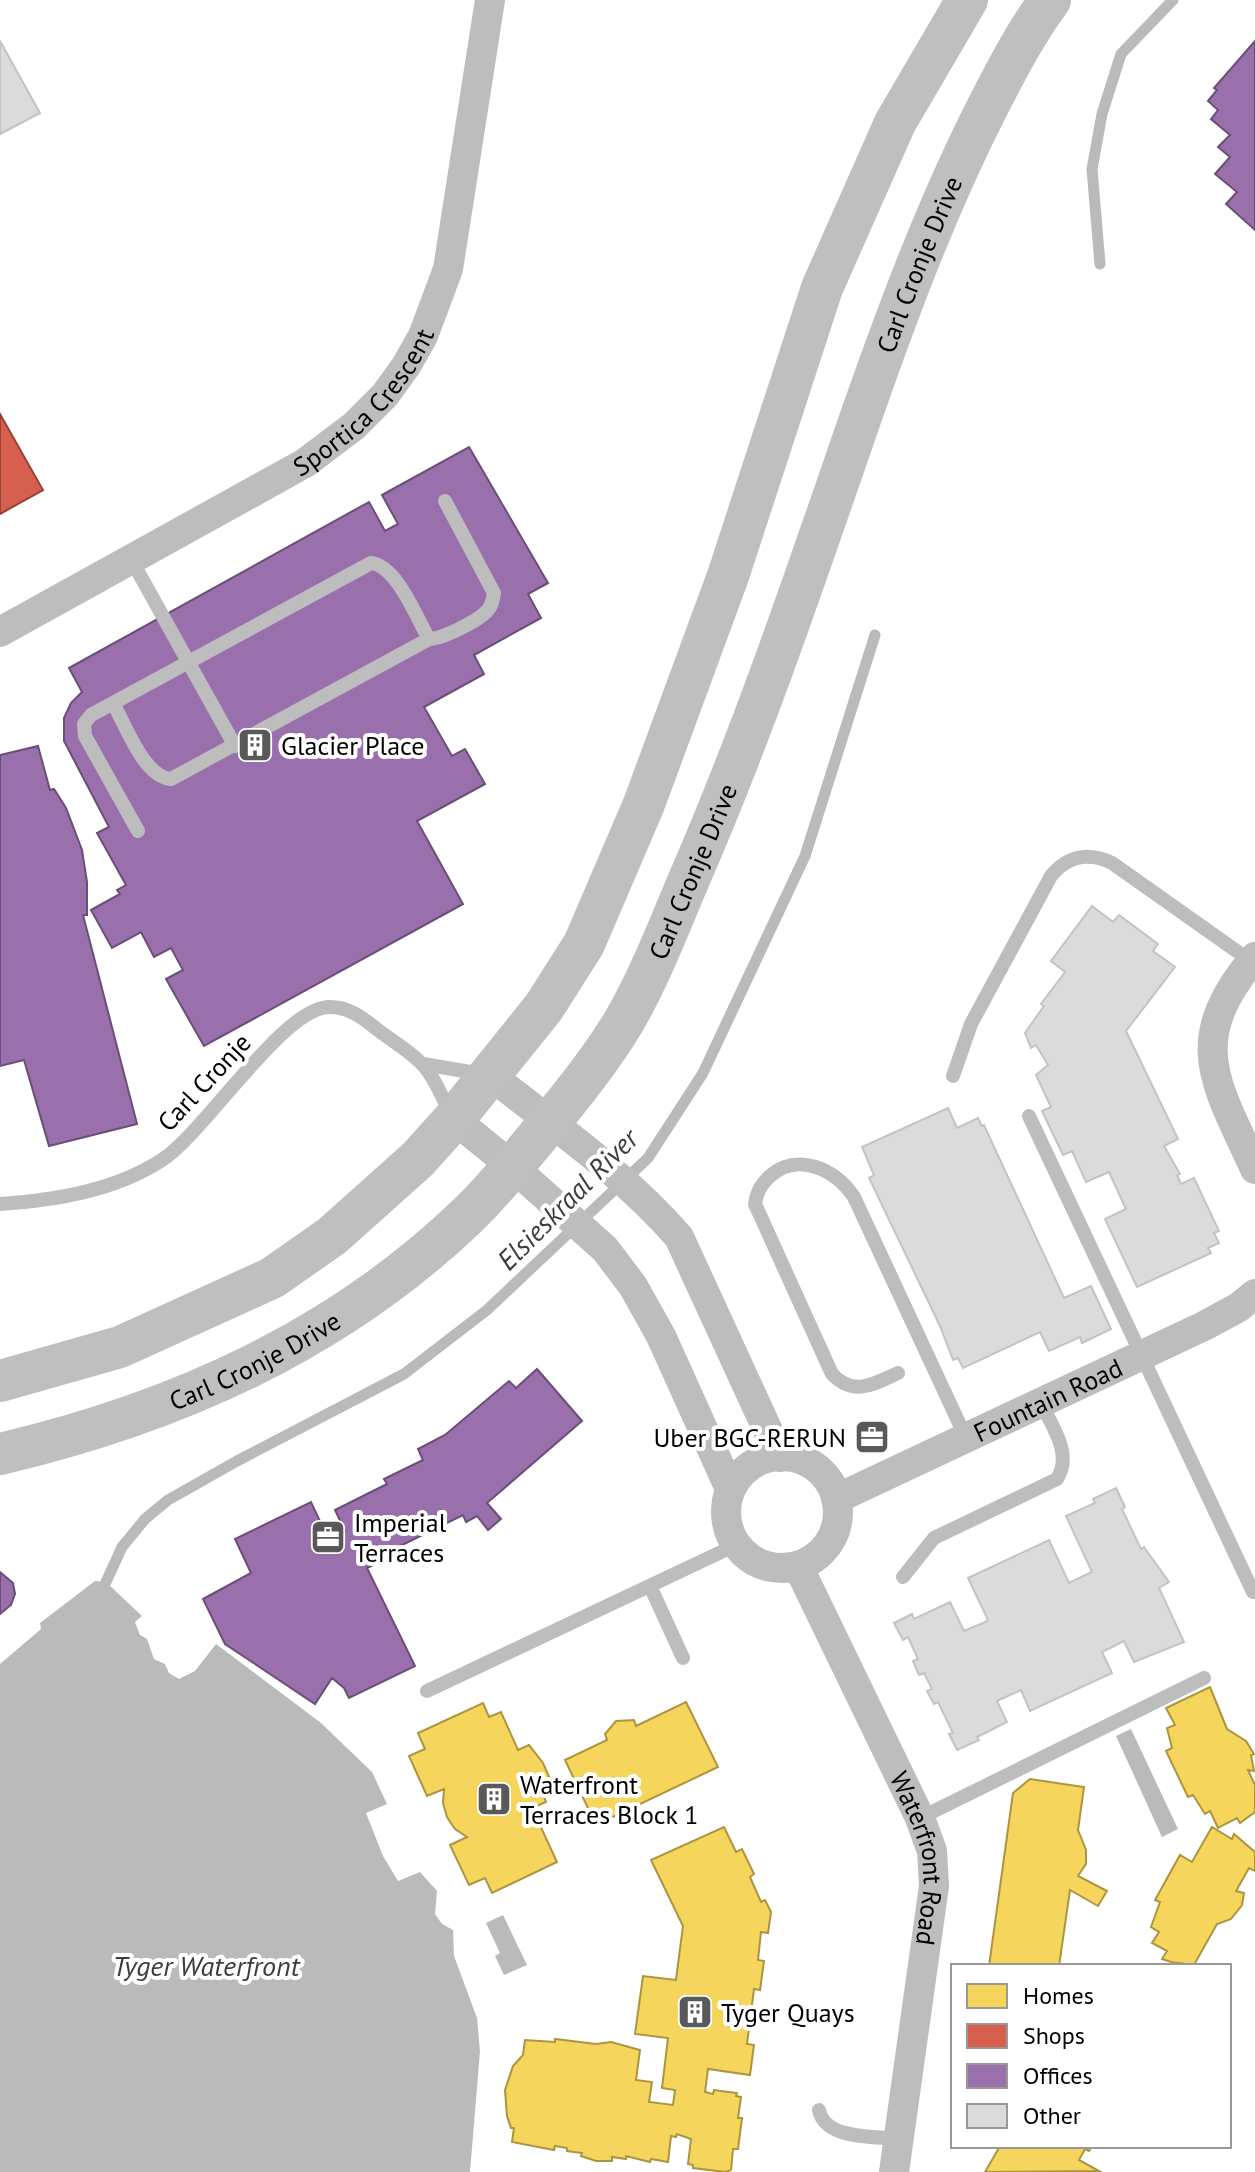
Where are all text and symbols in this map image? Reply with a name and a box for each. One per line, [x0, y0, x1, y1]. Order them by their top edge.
street label: Carl Cronje Drive [869, 171, 969, 357]
street label: Sportica Crescent [287, 324, 441, 483]
building icon: Glacier Place [236, 726, 274, 764]
place label: Glacier Place [281, 729, 424, 762]
street label: Carl Cronje Drive [641, 779, 744, 964]
street label: Carl Cronje [150, 1026, 258, 1138]
water label: Elsieskraal River [488, 1119, 647, 1278]
street label: Carl Cronje Drive [164, 1304, 346, 1417]
street label: Fountain Road [968, 1350, 1127, 1449]
office icon: Uber BGC-RERUN [853, 1418, 891, 1456]
place label: Uber BGC-RERUN [653, 1421, 846, 1454]
place label: Imperial Terraces [354, 1506, 447, 1569]
office icon: Imperial Terraces [309, 1518, 347, 1556]
street label: Waterfront Road [883, 1766, 951, 1948]
place label: Waterfront Terraces Block 1 [520, 1768, 698, 1831]
building icon: Waterfront Terraces Block 1 [475, 1780, 513, 1818]
water label: Tyger Waterfront [113, 1947, 301, 1984]
legend [951, 1964, 1231, 2148]
text: Homes [1023, 1980, 1094, 2011]
building icon: Tyger Quays [676, 1993, 714, 2031]
place label: Tyger Quays [721, 1996, 855, 2029]
text: Shops [1023, 2020, 1085, 2051]
text: Offices [1023, 2060, 1093, 2091]
text: Other [1023, 2100, 1081, 2131]

